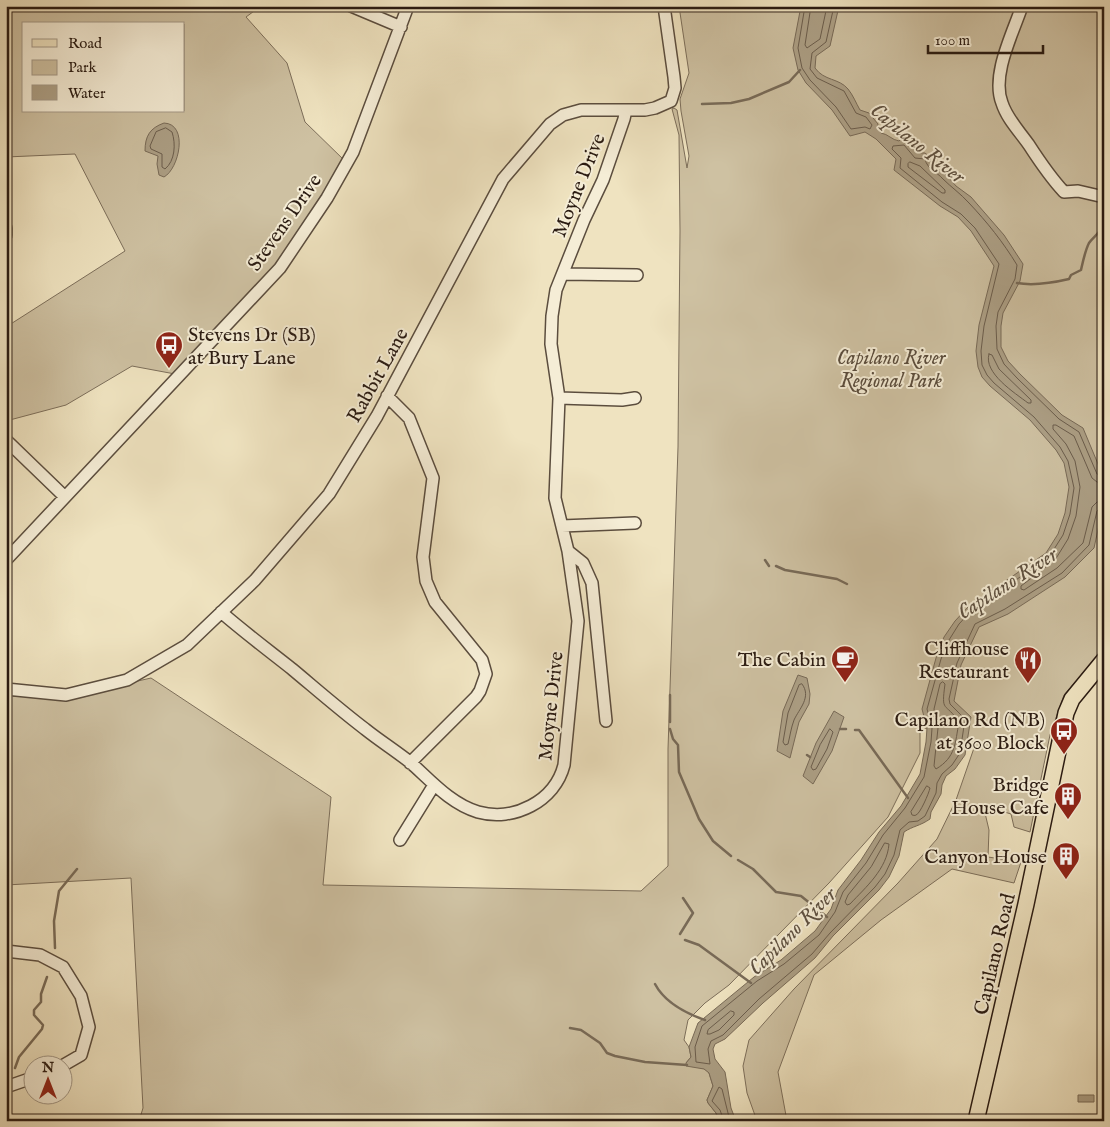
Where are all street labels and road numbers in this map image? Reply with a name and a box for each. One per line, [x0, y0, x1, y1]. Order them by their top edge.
street label: Moyne Drive [547, 130, 612, 241]
street label: Stevens Drive [243, 169, 328, 276]
street label: Rabbit Lane [342, 324, 415, 427]
street label: Moyne Drive [533, 650, 570, 762]
street label: Capilano Road [969, 891, 1022, 1018]

